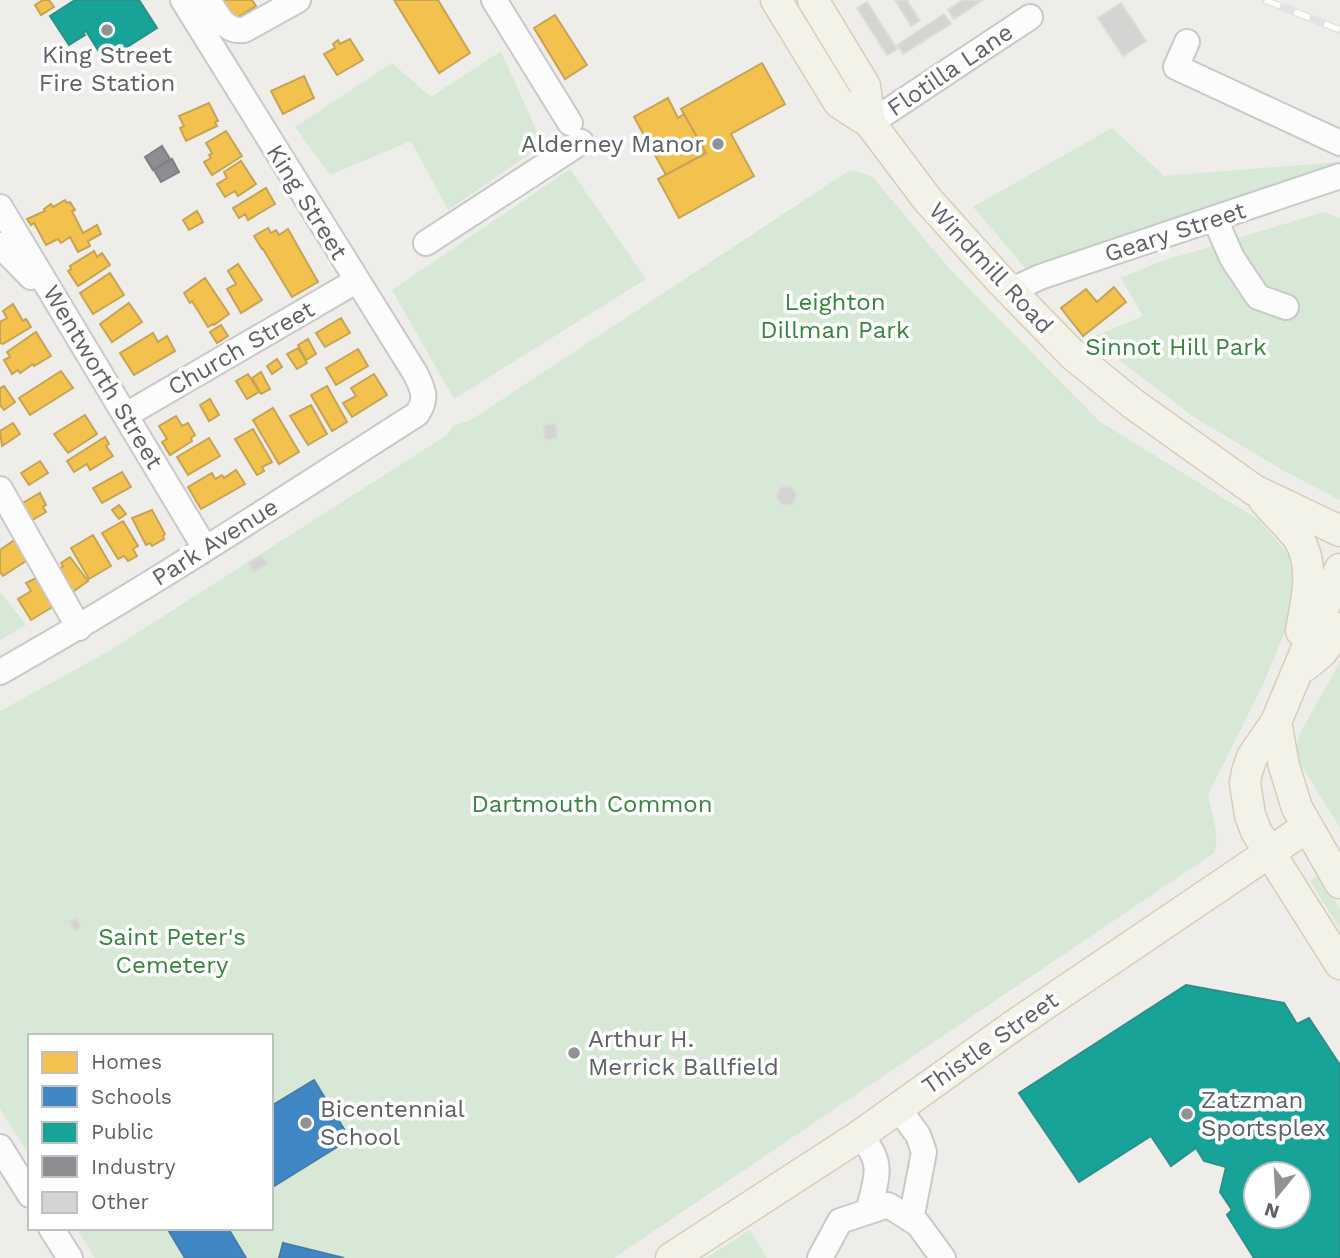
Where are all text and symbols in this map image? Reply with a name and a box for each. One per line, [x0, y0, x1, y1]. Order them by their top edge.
street label: Flotilla Lane [882, 18, 1018, 122]
marker: King Street Fire Station [99, 22, 115, 38]
place label: King Street Fire Station [39, 41, 175, 97]
place label: Alderney Manor [521, 130, 704, 158]
marker: Alderney Manor [710, 136, 726, 152]
street label: King Street [261, 139, 353, 265]
street label: Geary Street [1101, 196, 1249, 268]
street label: Windmill Road [923, 197, 1059, 339]
street label: Wentworth Street [37, 280, 169, 474]
park label: Leighton Dillman Park [760, 288, 910, 344]
street label: Church Street [163, 295, 319, 401]
park label: Sinnot Hill Park [1085, 333, 1267, 361]
street label: Park Avenue [147, 492, 283, 592]
park label: Dartmouth Common [471, 790, 713, 818]
park label: Saint Peter's Cemetery [98, 923, 246, 979]
street label: Thistle Street [917, 986, 1063, 1100]
place label: Arthur H. Merrick Ballfield [588, 1025, 779, 1081]
legend [28, 1034, 273, 1230]
marker: Arthur H. Merrick Ballfield [566, 1045, 582, 1061]
text: Homes [91, 1049, 162, 1074]
text: Schools [91, 1084, 172, 1109]
place label: Zatzman Sportsplex [1201, 1086, 1326, 1142]
place label: Bicentennial School [320, 1095, 466, 1151]
marker: Zatzman Sportsplex [1179, 1106, 1195, 1122]
marker: Bicentennial School [298, 1115, 314, 1131]
text: Public [91, 1119, 154, 1144]
text: Industry [91, 1154, 176, 1179]
north arrow [1242, 1160, 1312, 1230]
text: Other [91, 1189, 150, 1214]
text: N [1262, 1198, 1282, 1224]

